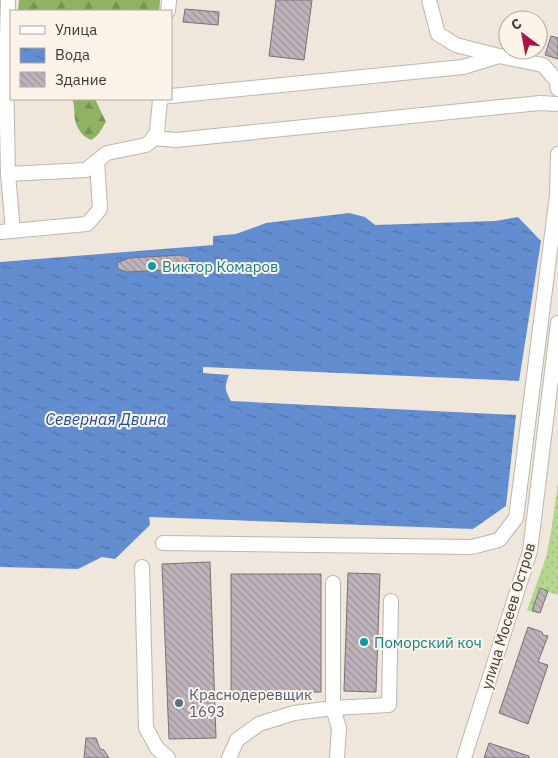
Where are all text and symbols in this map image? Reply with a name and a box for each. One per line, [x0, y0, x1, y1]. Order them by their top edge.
legend [10, 10, 172, 100]
north arrow [498, 10, 548, 60]
text: С [507, 14, 525, 34]
text: Улица [55, 20, 97, 39]
text: Вода [55, 45, 90, 64]
text: Здание [55, 70, 107, 89]
place label: Виктор Комаров [162, 257, 278, 276]
marker: Виктор Комаров [146, 260, 158, 272]
water label: Северная Двина [45, 409, 167, 429]
street label: улица Мосеев Остров [477, 540, 539, 692]
place label: Поморский коч [374, 633, 482, 652]
marker: Поморский коч [358, 636, 370, 648]
place label: Краснодеревщик 1693 [189, 685, 312, 721]
marker: Краснодеревщик 1693 [173, 697, 185, 709]

